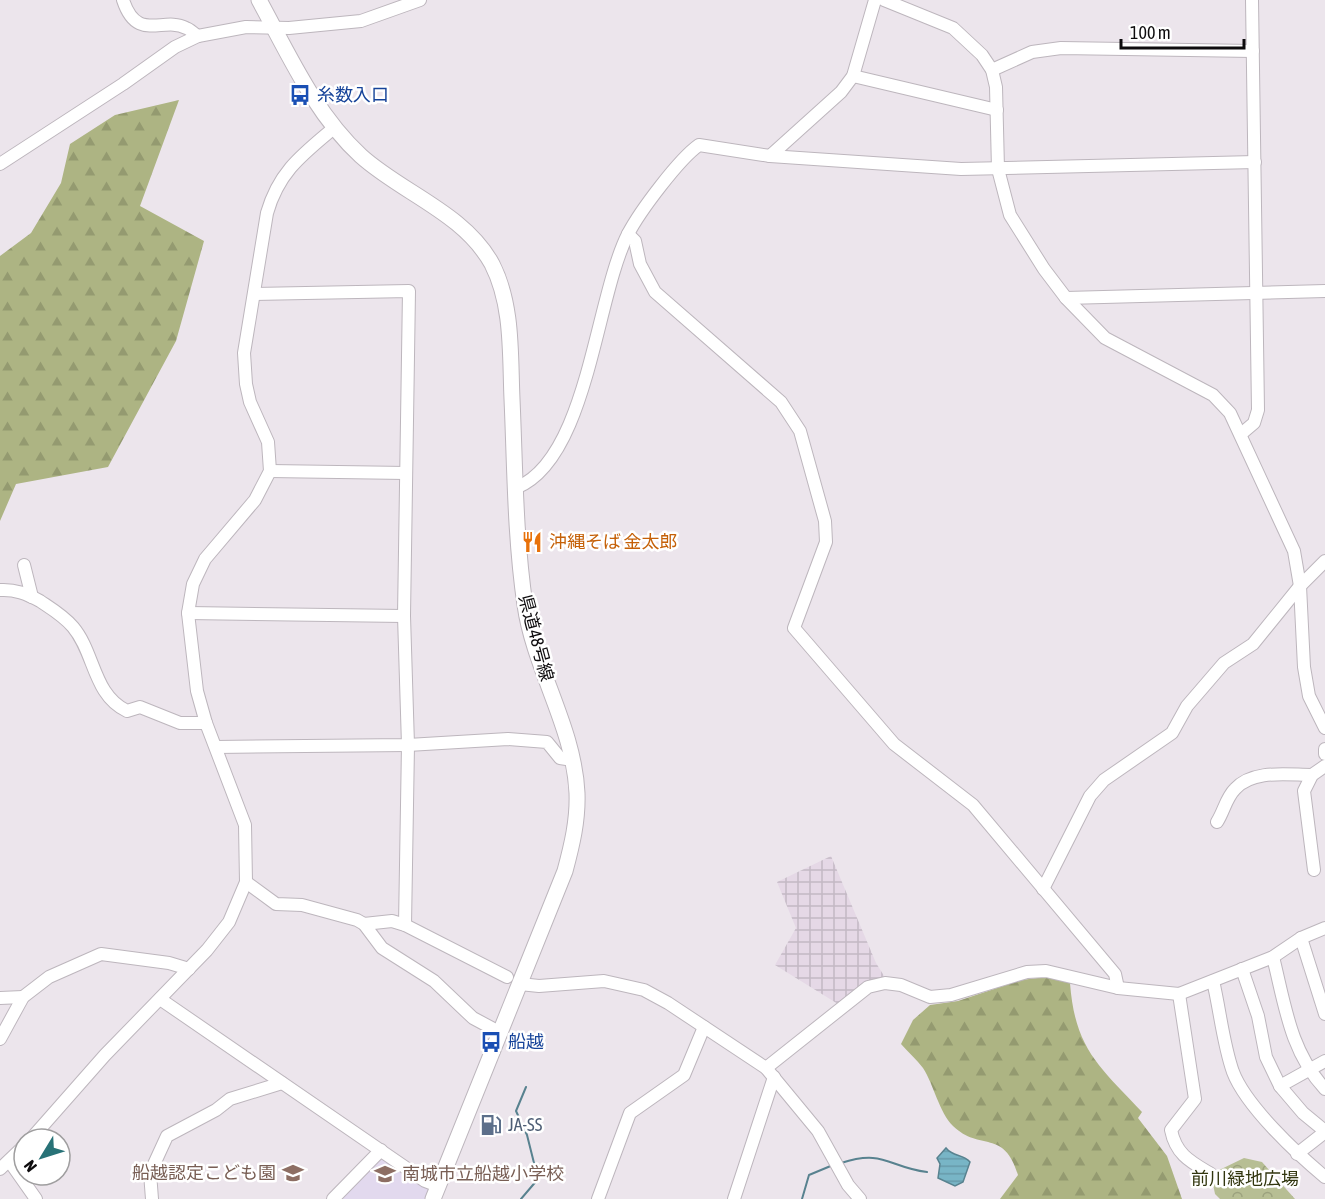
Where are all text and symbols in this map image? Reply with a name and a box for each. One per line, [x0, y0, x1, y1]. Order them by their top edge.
scale bar [1121, 12, 1244, 50]
text: 100 m [1130, 22, 1171, 43]
bus stop icon: 糸数入口 [288, 83, 312, 107]
place label: 糸数入口 [317, 84, 389, 105]
restaurant icon: 沖縄そば 金太郎 [520, 530, 544, 554]
place label: 沖縄そば 金太郎 [549, 531, 677, 552]
street label: 県道48号線 [515, 592, 558, 684]
bus stop icon: 船越 [479, 1030, 503, 1054]
place label: 船越 [508, 1031, 544, 1052]
fuel station icon: JA-SS [479, 1113, 503, 1137]
place label: JA-SS [508, 1114, 543, 1135]
north arrow [12, 1127, 72, 1187]
text: N [20, 1157, 40, 1176]
school or university icon: 船越認定こども園 [281, 1161, 305, 1185]
place label: 船越認定こども園 [132, 1162, 276, 1183]
school or university icon: 南城市立船越小学校 [373, 1162, 397, 1186]
place label: 南城市立船越小学校 [402, 1163, 564, 1184]
park label: 前川緑地広場 [1191, 1168, 1299, 1189]

